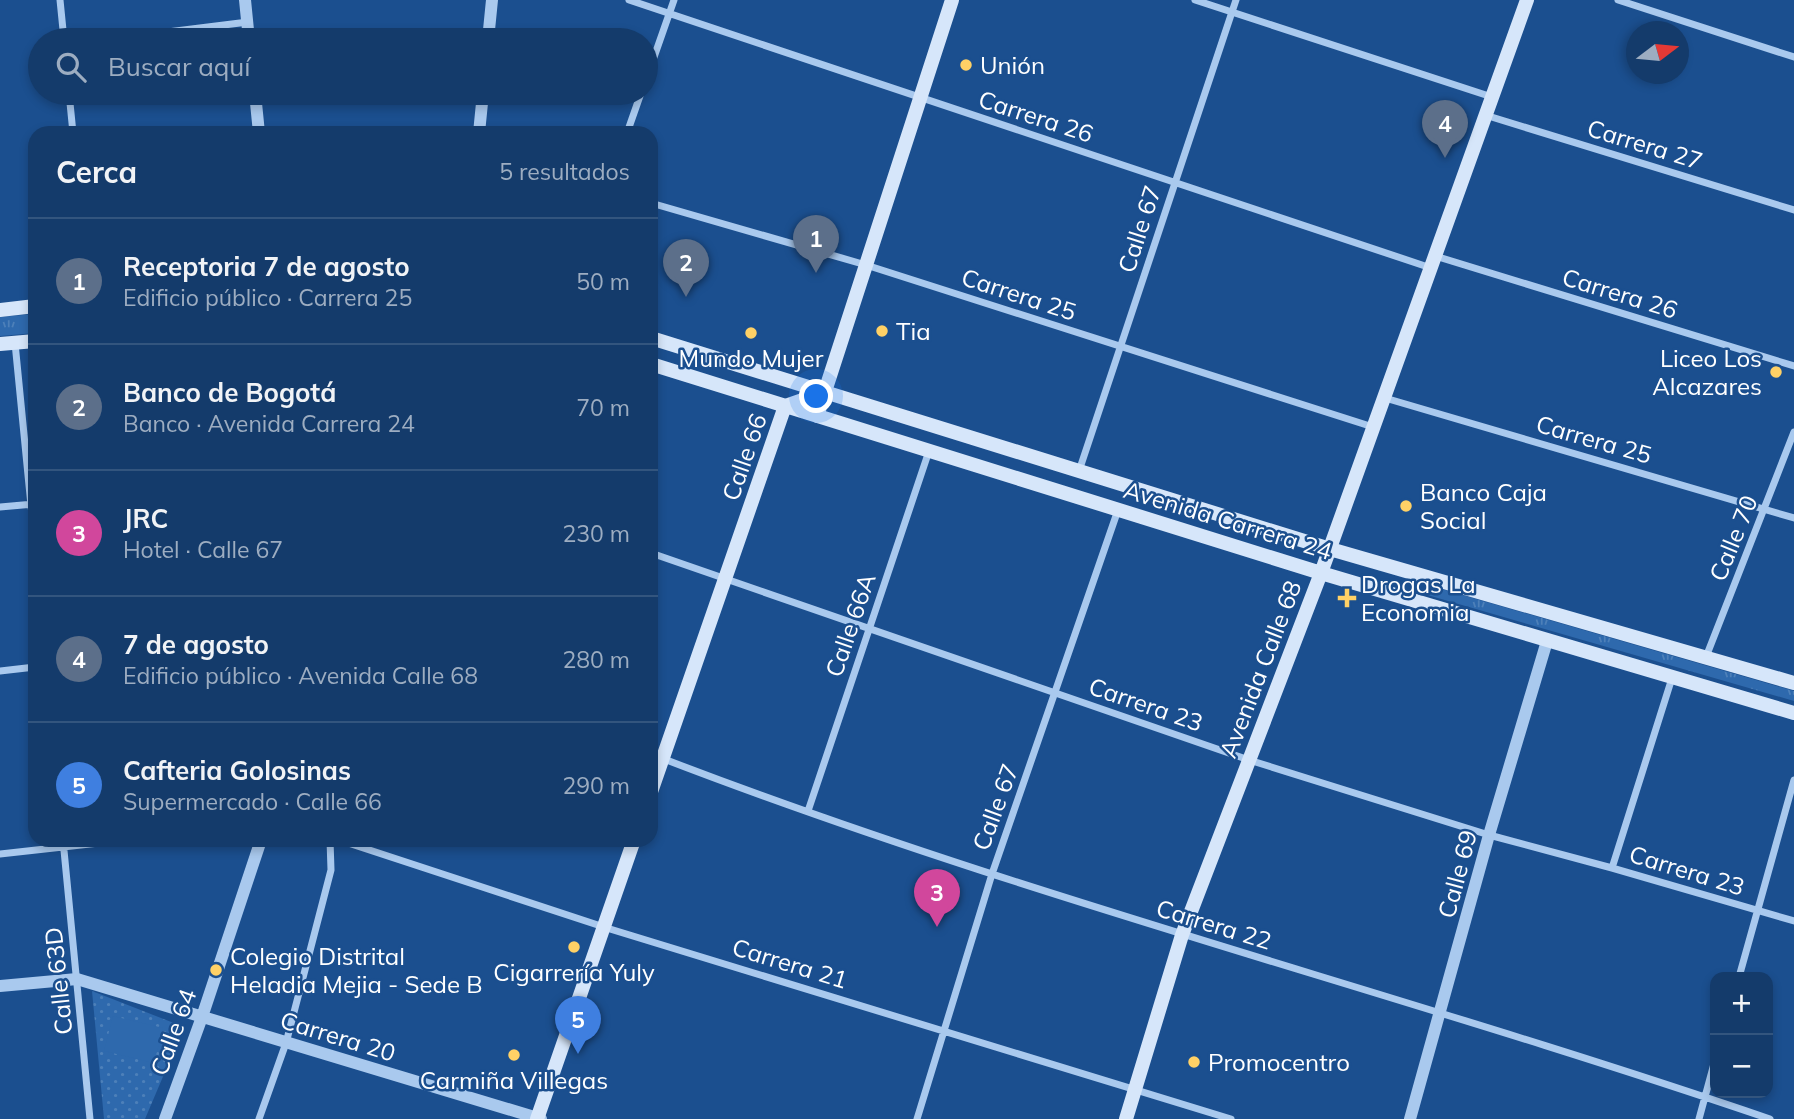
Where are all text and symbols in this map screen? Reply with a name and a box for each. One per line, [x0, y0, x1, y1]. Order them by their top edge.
north arrow [1626, 21, 1689, 84]
search box [28, 28, 658, 105]
icon: search [52, 48, 90, 86]
text: Buscar aquí [108, 50, 251, 83]
place label: Unión [980, 50, 1045, 80]
marker: Unión [958, 57, 974, 73]
street label: Carrera 26 [975, 83, 1097, 149]
pin: 4 [1422, 100, 1468, 158]
street label: Carrera 27 [1584, 112, 1706, 176]
text: Cerca [56, 153, 137, 191]
text: 5 resultados [499, 157, 630, 186]
street label: Calle 67 [1111, 182, 1167, 276]
pin: 1 [793, 215, 839, 273]
pin: 2 [663, 239, 709, 297]
text: Receptoria 7 de agosto [123, 250, 410, 283]
street label: Carrera 25 [958, 261, 1080, 327]
street label: Carrera 26 [1559, 261, 1681, 325]
text: 1 [72, 267, 86, 296]
text: 50 m [576, 267, 630, 296]
text: Edificio público · Carrera 25 [123, 283, 412, 312]
place label: Tia [896, 316, 931, 346]
marker: Tia [874, 323, 890, 339]
marker: Mundo Mujer [743, 325, 759, 341]
place label: Mundo Mujer [679, 343, 824, 373]
place label: Liceo Los Alcazares [1652, 343, 1762, 401]
marker: Liceo Los Alcazares [1768, 364, 1784, 380]
text: Banco de Bogotá [123, 376, 336, 409]
your location [799, 379, 833, 413]
text: 2 [72, 393, 86, 422]
text: 70 m [576, 393, 630, 422]
street label: Carrera 25 [1533, 408, 1655, 470]
text: Banco · Avenida Carrera 24 [123, 409, 415, 438]
street label: Calle 66 [715, 410, 773, 504]
street label: Avenida Carrera 24 [1120, 474, 1336, 566]
place label: Banco Caja Social [1420, 477, 1547, 535]
street label: Calle 70 [1702, 491, 1764, 585]
marker: Banco Caja Social [1398, 498, 1414, 514]
text: JRC [123, 502, 168, 535]
text: 3 [72, 519, 86, 548]
text: 230 m [562, 519, 630, 548]
text: Hotel · Calle 67 [123, 535, 283, 564]
street label: Calle 66A [818, 569, 882, 681]
place label: Drogas La Economia [1361, 569, 1476, 627]
street label: Avenida Calle 68 [1212, 576, 1308, 762]
marker: Drogas La Economia [1339, 590, 1355, 606]
text: 7 de agosto [123, 628, 269, 661]
text: 4 [72, 645, 86, 674]
text: 280 m [562, 645, 630, 674]
text: Edificio público · Avenida Calle 68 [123, 661, 478, 690]
street label: Carrera 23 [1085, 670, 1207, 738]
text: Cafteria Golosinas [123, 754, 351, 787]
street label: Calle 67 [966, 760, 1024, 854]
text: 5 [72, 771, 86, 800]
text: 290 m [562, 771, 630, 800]
text: Supermercado · Calle 66 [123, 787, 382, 816]
street label: Calle 69 [1431, 827, 1483, 921]
street label: Carrera 23 [1626, 838, 1748, 902]
pin: 3 [914, 869, 960, 927]
street label: Carrera 22 [1153, 892, 1275, 956]
street label: Calle 63D [37, 926, 79, 1036]
street label: Carrera 21 [729, 931, 851, 995]
marker: Cigarrería Yuly [566, 939, 582, 955]
place label: Colegio Distrital Heladia Mejia - Sede B [230, 941, 483, 999]
place label: Cigarrería Yuly [493, 957, 655, 987]
marker: Colegio Distrital Heladia Mejia - Sede B [208, 962, 224, 978]
map controls [1710, 972, 1773, 1098]
button: + [1710, 972, 1773, 1035]
street label: Calle 64 [144, 985, 202, 1079]
pin: 5 [555, 996, 601, 1054]
street label: Carrera 20 [277, 1004, 399, 1068]
button: − [1710, 1035, 1773, 1098]
marker: Carmiña Villegas [506, 1047, 522, 1063]
place label: Promocentro [1208, 1047, 1350, 1077]
marker: Promocentro [1186, 1054, 1202, 1070]
place label: Carmiña Villegas [420, 1065, 608, 1095]

